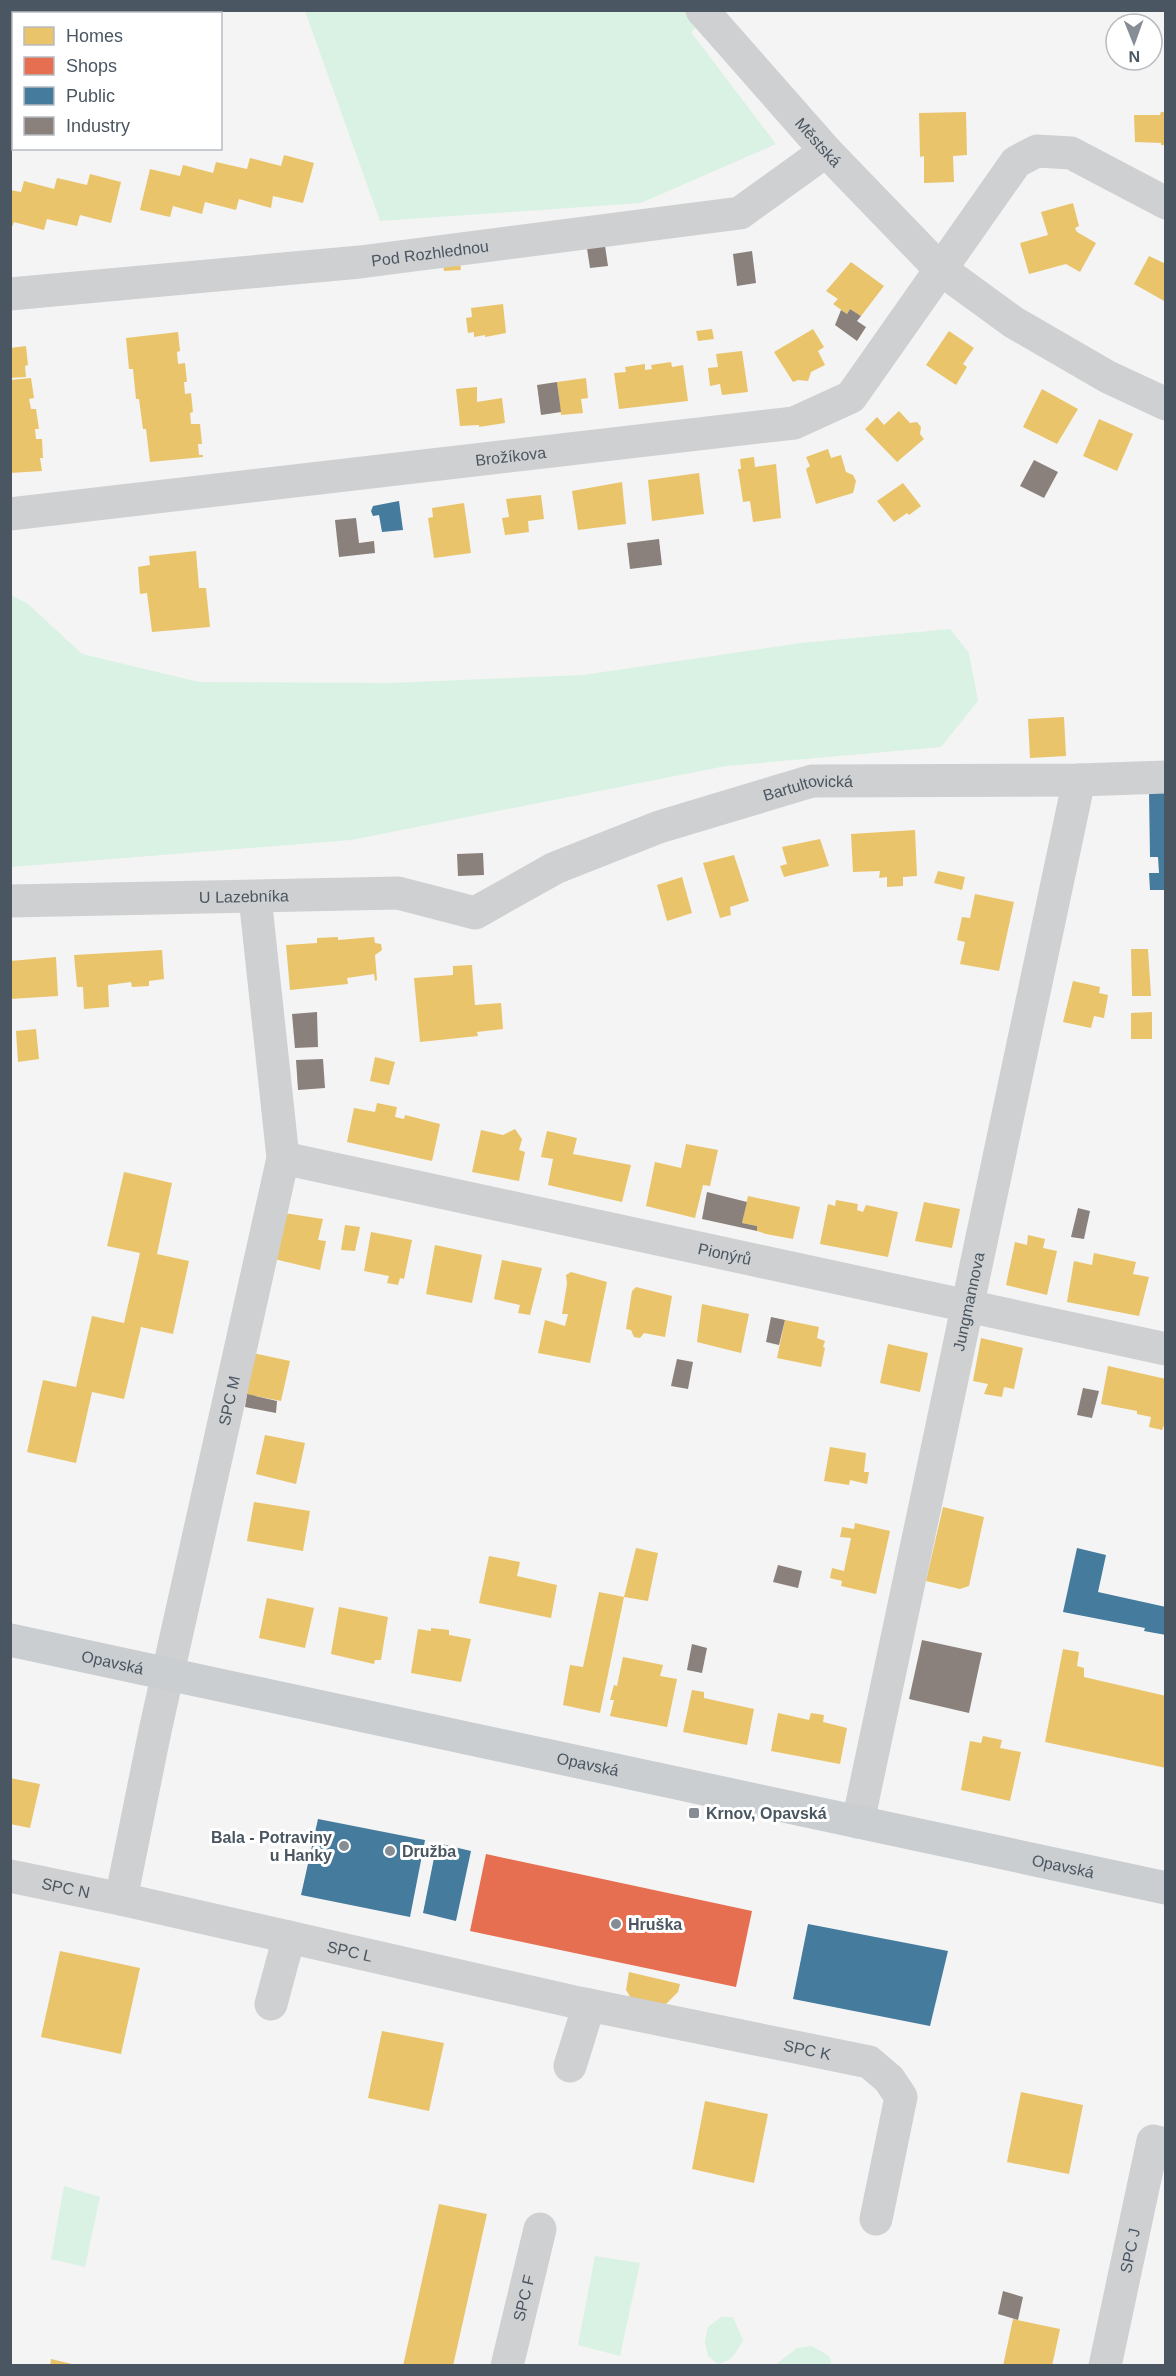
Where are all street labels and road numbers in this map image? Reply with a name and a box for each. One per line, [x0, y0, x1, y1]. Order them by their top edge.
street label: Městská [792, 115, 844, 170]
street label: Pod Rozhlednou [370, 237, 490, 269]
street label: Brožíkova [474, 444, 547, 469]
street label: Bartultovická [761, 772, 853, 804]
street label: U Lazebníka [199, 887, 289, 906]
street label: Pionýrů [696, 1240, 753, 1268]
street label: Jungmannova [950, 1251, 988, 1353]
street label: SPC M [215, 1374, 243, 1427]
street label: Opavská [80, 1648, 145, 1677]
street label: Opavská [555, 1750, 621, 1779]
street label: Opavská [1030, 1851, 1096, 1881]
street label: SPC N [40, 1875, 91, 1901]
street label: SPC L [325, 1938, 374, 1965]
street label: SPC K [782, 2037, 833, 2063]
street label: SPC J [1117, 2227, 1143, 2275]
street label: SPC F [510, 2273, 538, 2323]

